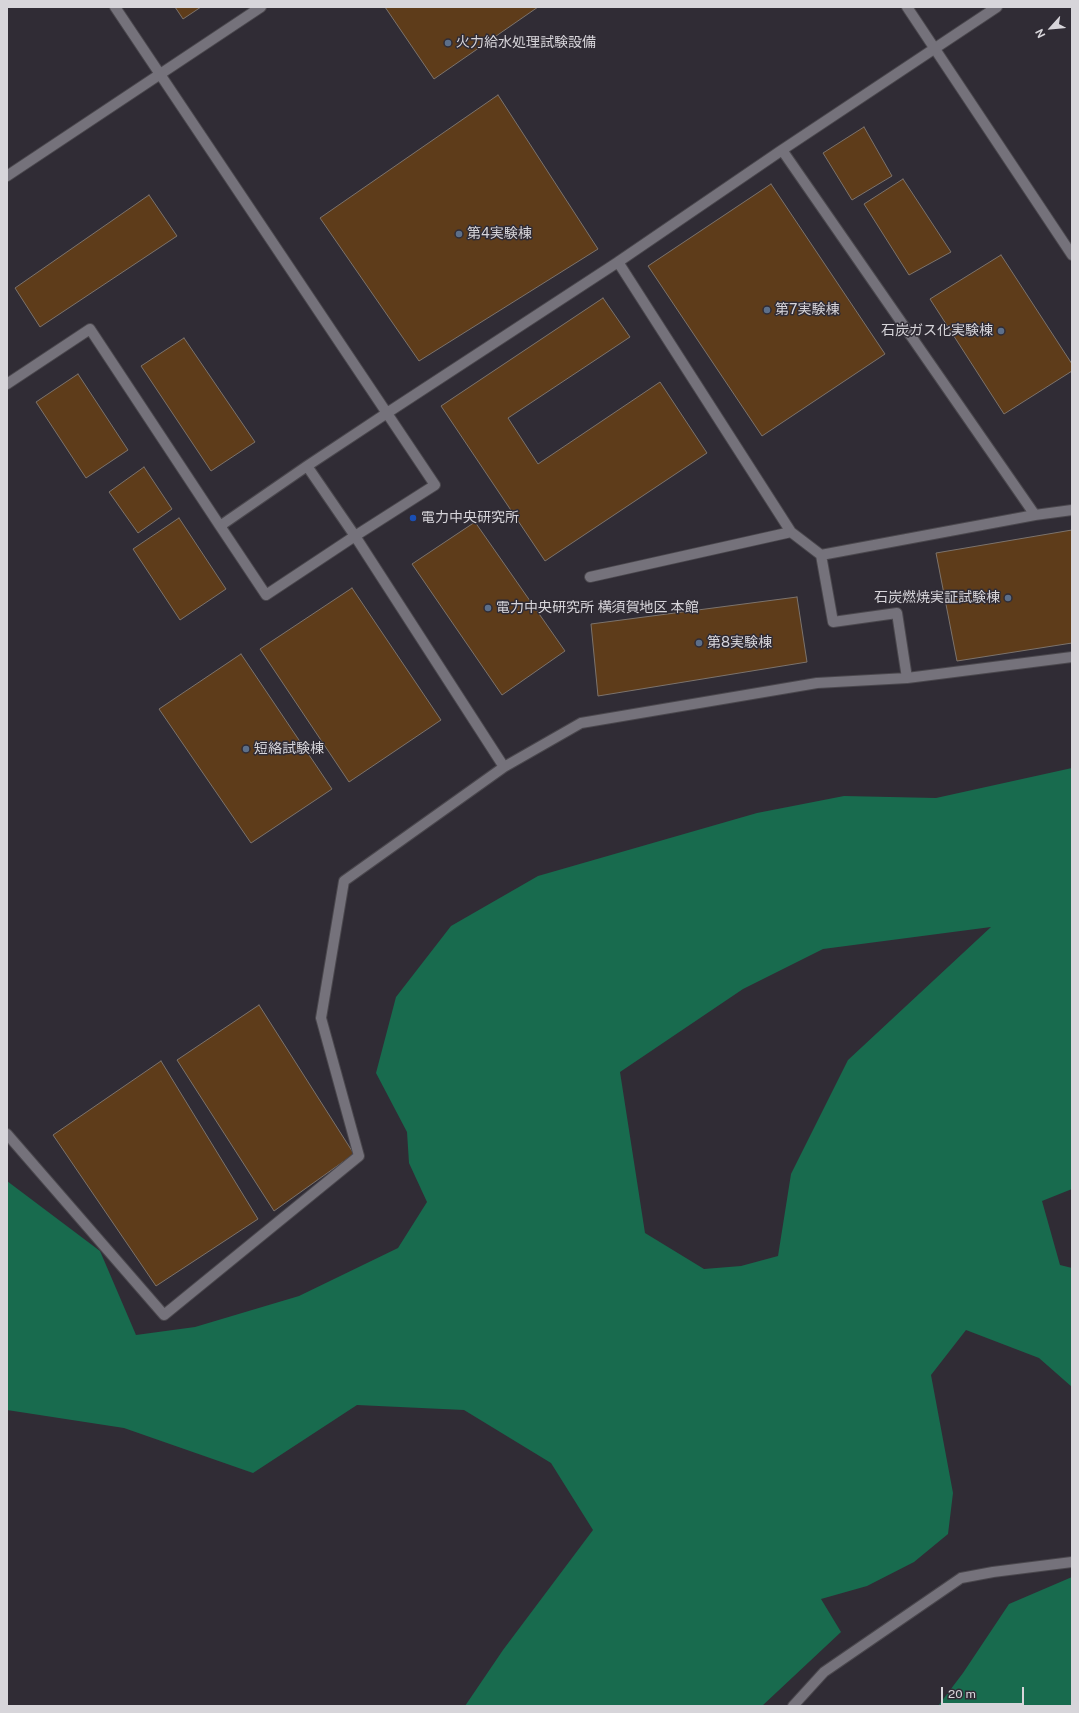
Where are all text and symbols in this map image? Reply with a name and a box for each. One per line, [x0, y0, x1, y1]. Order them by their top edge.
north arrow [1031, 8, 1071, 48]
text: N [1033, 27, 1048, 40]
place label: 火力給水処理試験設備 [456, 35, 596, 51]
marker: 火力給水処理試験設備 [443, 38, 453, 48]
place label: 第4実験棟 [467, 226, 532, 242]
marker: 第4実験棟 [454, 229, 464, 239]
place label: 第7実験棟 [775, 302, 839, 318]
marker: 第7実験棟 [762, 305, 772, 315]
place label: 石炭ガス化実験棟 [881, 323, 993, 339]
marker: 石炭ガス化実験棟 [996, 326, 1006, 336]
place label: 電力中央研究所 [421, 510, 519, 526]
marker: 電力中央研究所 [408, 513, 418, 523]
place label: 石炭燃焼実証試験棟 [874, 590, 1000, 606]
marker: 石炭燃焼実証試験棟 [1003, 593, 1013, 603]
place label: 電力中央研究所 横須賀地区 本館 [496, 600, 699, 616]
marker: 電力中央研究所 横須賀地区 本館 [483, 603, 493, 613]
place label: 第8実験棟 [707, 635, 772, 651]
marker: 第8実験棟 [694, 638, 704, 648]
place label: 短絡試験棟 [254, 741, 324, 757]
marker: 短絡試験棟 [241, 744, 251, 754]
scale bar [943, 1679, 1026, 1705]
text: 20 m [948, 1687, 976, 1701]

